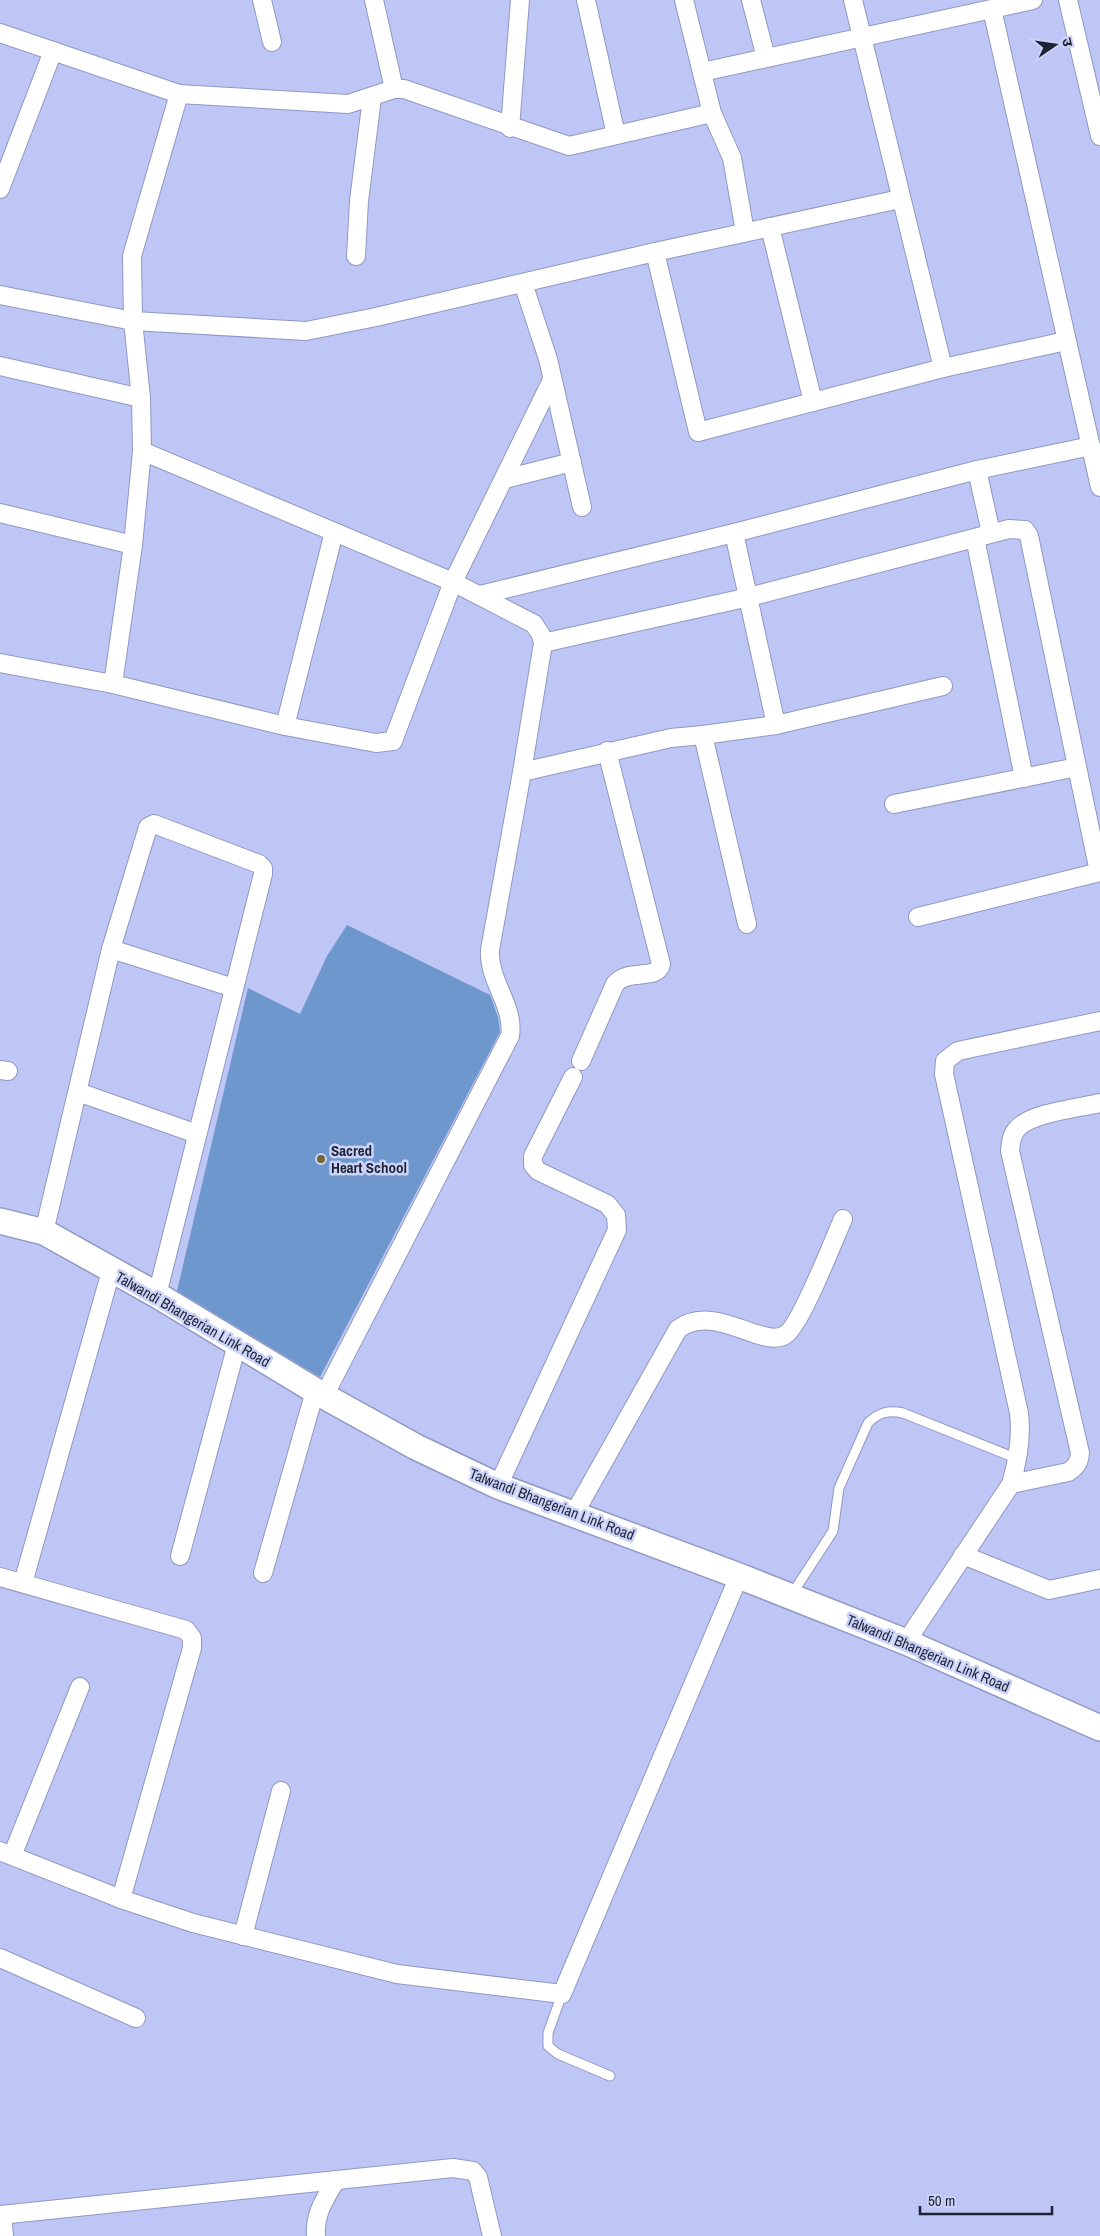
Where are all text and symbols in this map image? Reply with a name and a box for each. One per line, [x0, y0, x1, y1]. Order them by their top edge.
north arrow [1030, 20, 1080, 70]
text: उ [1058, 36, 1078, 49]
place label: Sacred Heart School [331, 1140, 407, 1178]
marker: Sacred Heart School [315, 1153, 327, 1165]
street label: Talwandi Bhangerian Link Road [112, 1266, 274, 1372]
street label: Talwandi Bhangerian Link Road [466, 1463, 638, 1545]
street label: Talwandi Bhangerian Link Road [843, 1609, 1013, 1697]
scale bar [920, 2184, 1052, 2216]
text: 50 m [928, 2190, 955, 2211]

